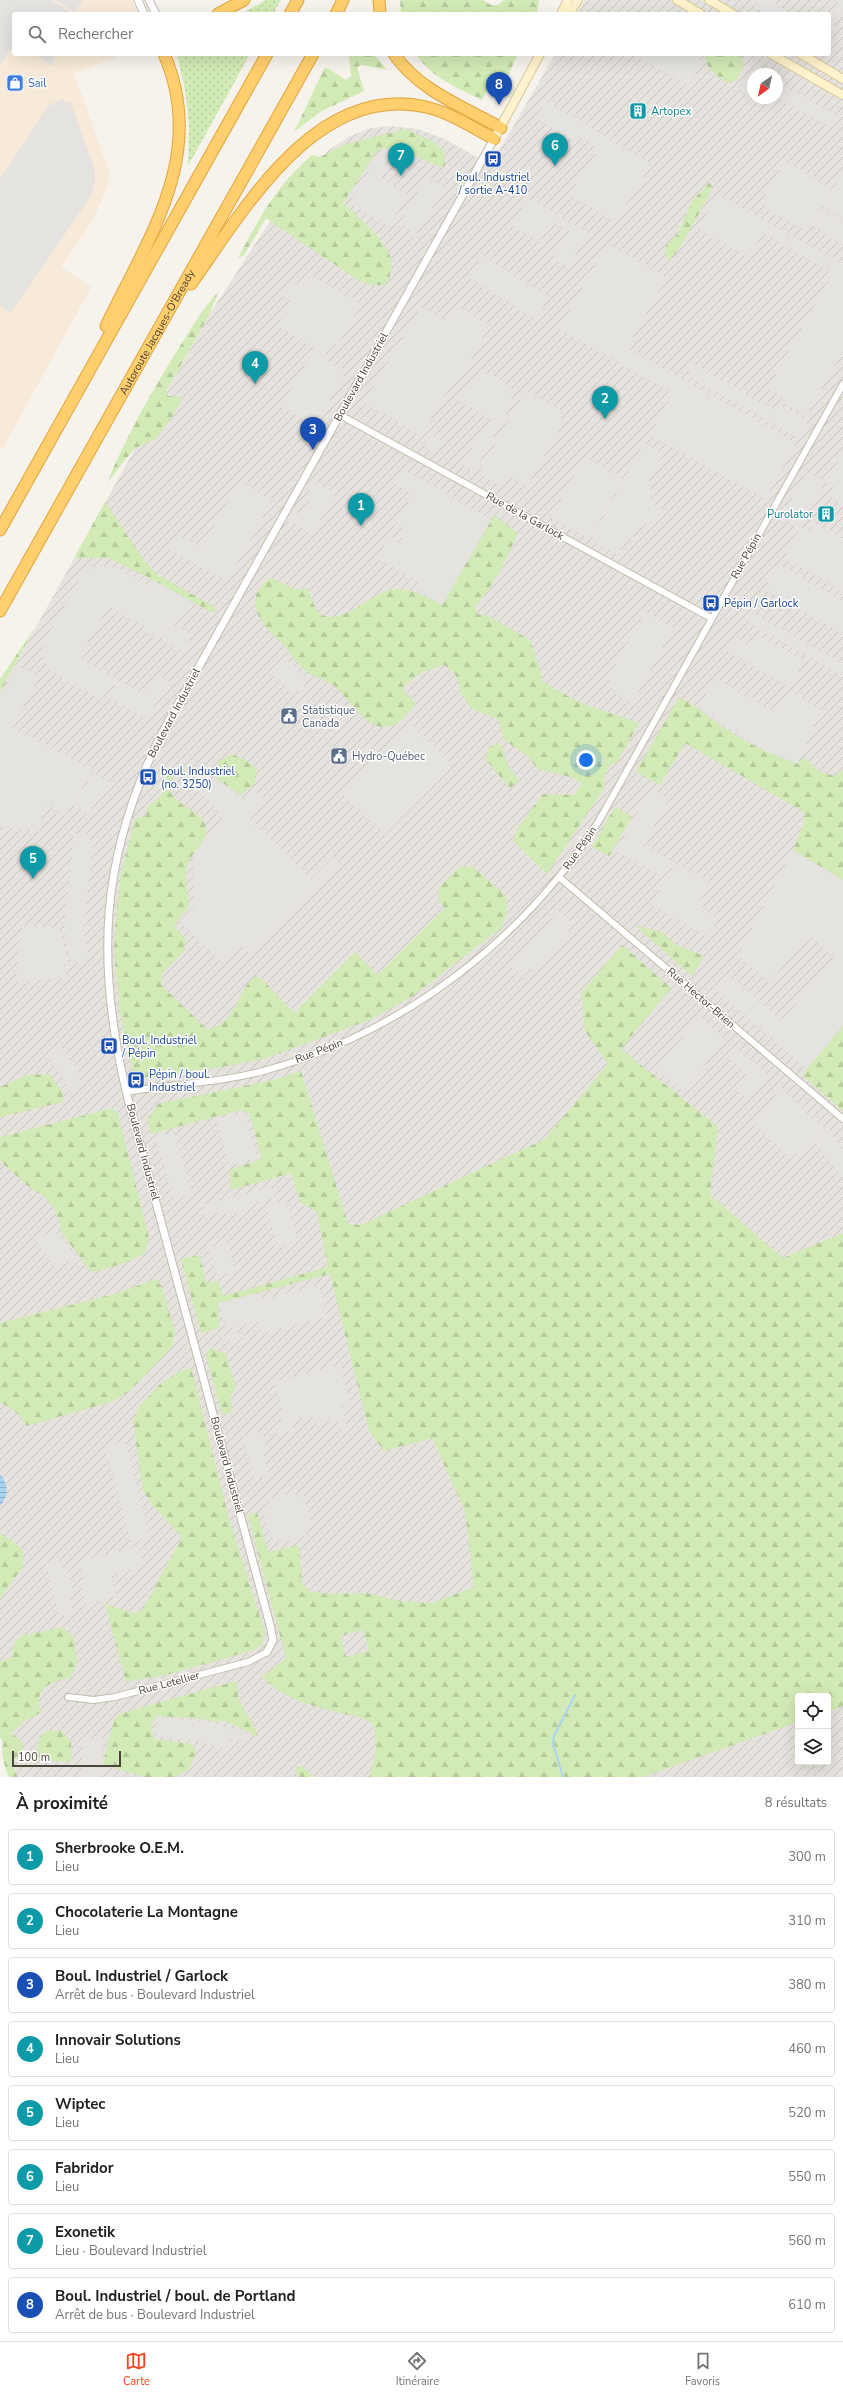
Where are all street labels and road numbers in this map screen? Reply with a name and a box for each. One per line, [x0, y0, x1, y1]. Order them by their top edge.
street label: Autoroute Jacques-O'Bready [116, 266, 198, 397]
street label: Boulevard Industriel [330, 329, 392, 424]
street label: Rue de la Garlock [483, 488, 567, 544]
street label: Rue Pépin [727, 530, 765, 582]
street label: Boulevard Industriel [144, 665, 204, 760]
street label: Rue Pépin [560, 823, 600, 873]
street label: Rue Hector-Brien [664, 964, 738, 1032]
street label: Rue Pépin [293, 1035, 345, 1067]
street label: Boulevard Industriel [123, 1102, 163, 1203]
street label: Boulevard Industriel [207, 1415, 247, 1516]
street label: Rue Letellier [137, 1668, 201, 1698]

